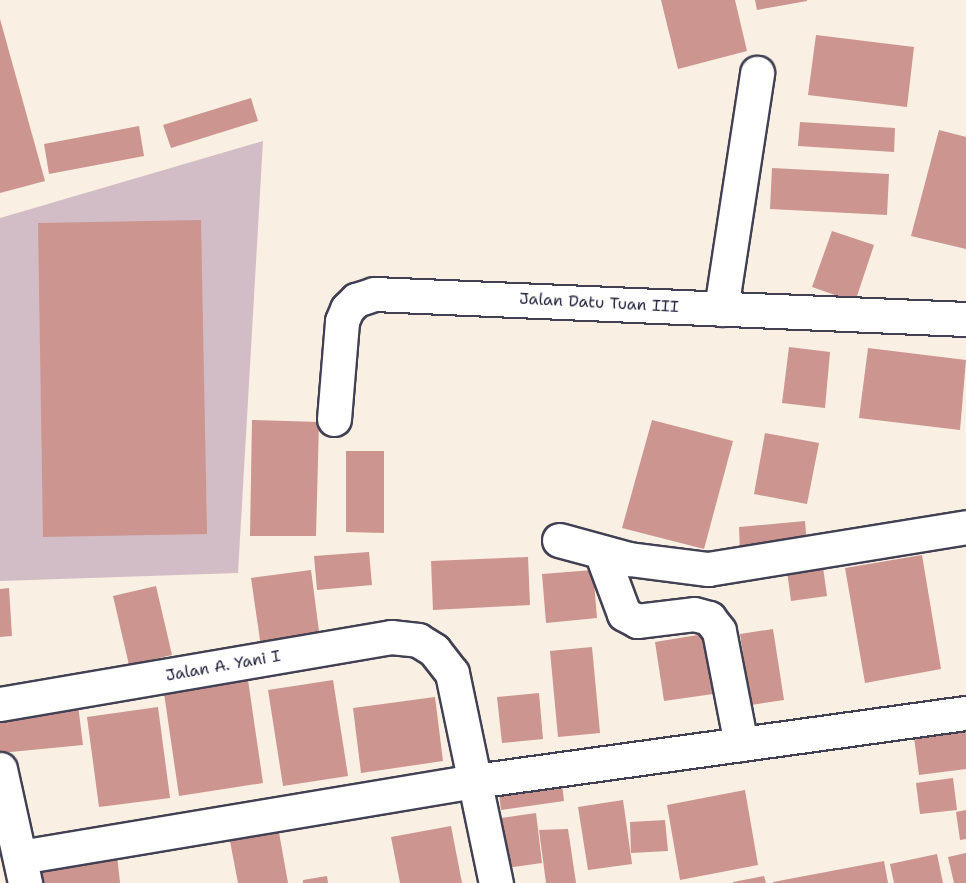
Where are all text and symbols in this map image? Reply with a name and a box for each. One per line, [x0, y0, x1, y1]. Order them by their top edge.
street label: Jalan Datu Tuan III [519, 289, 679, 317]
street label: Jalan A. Yani I [164, 646, 282, 686]

